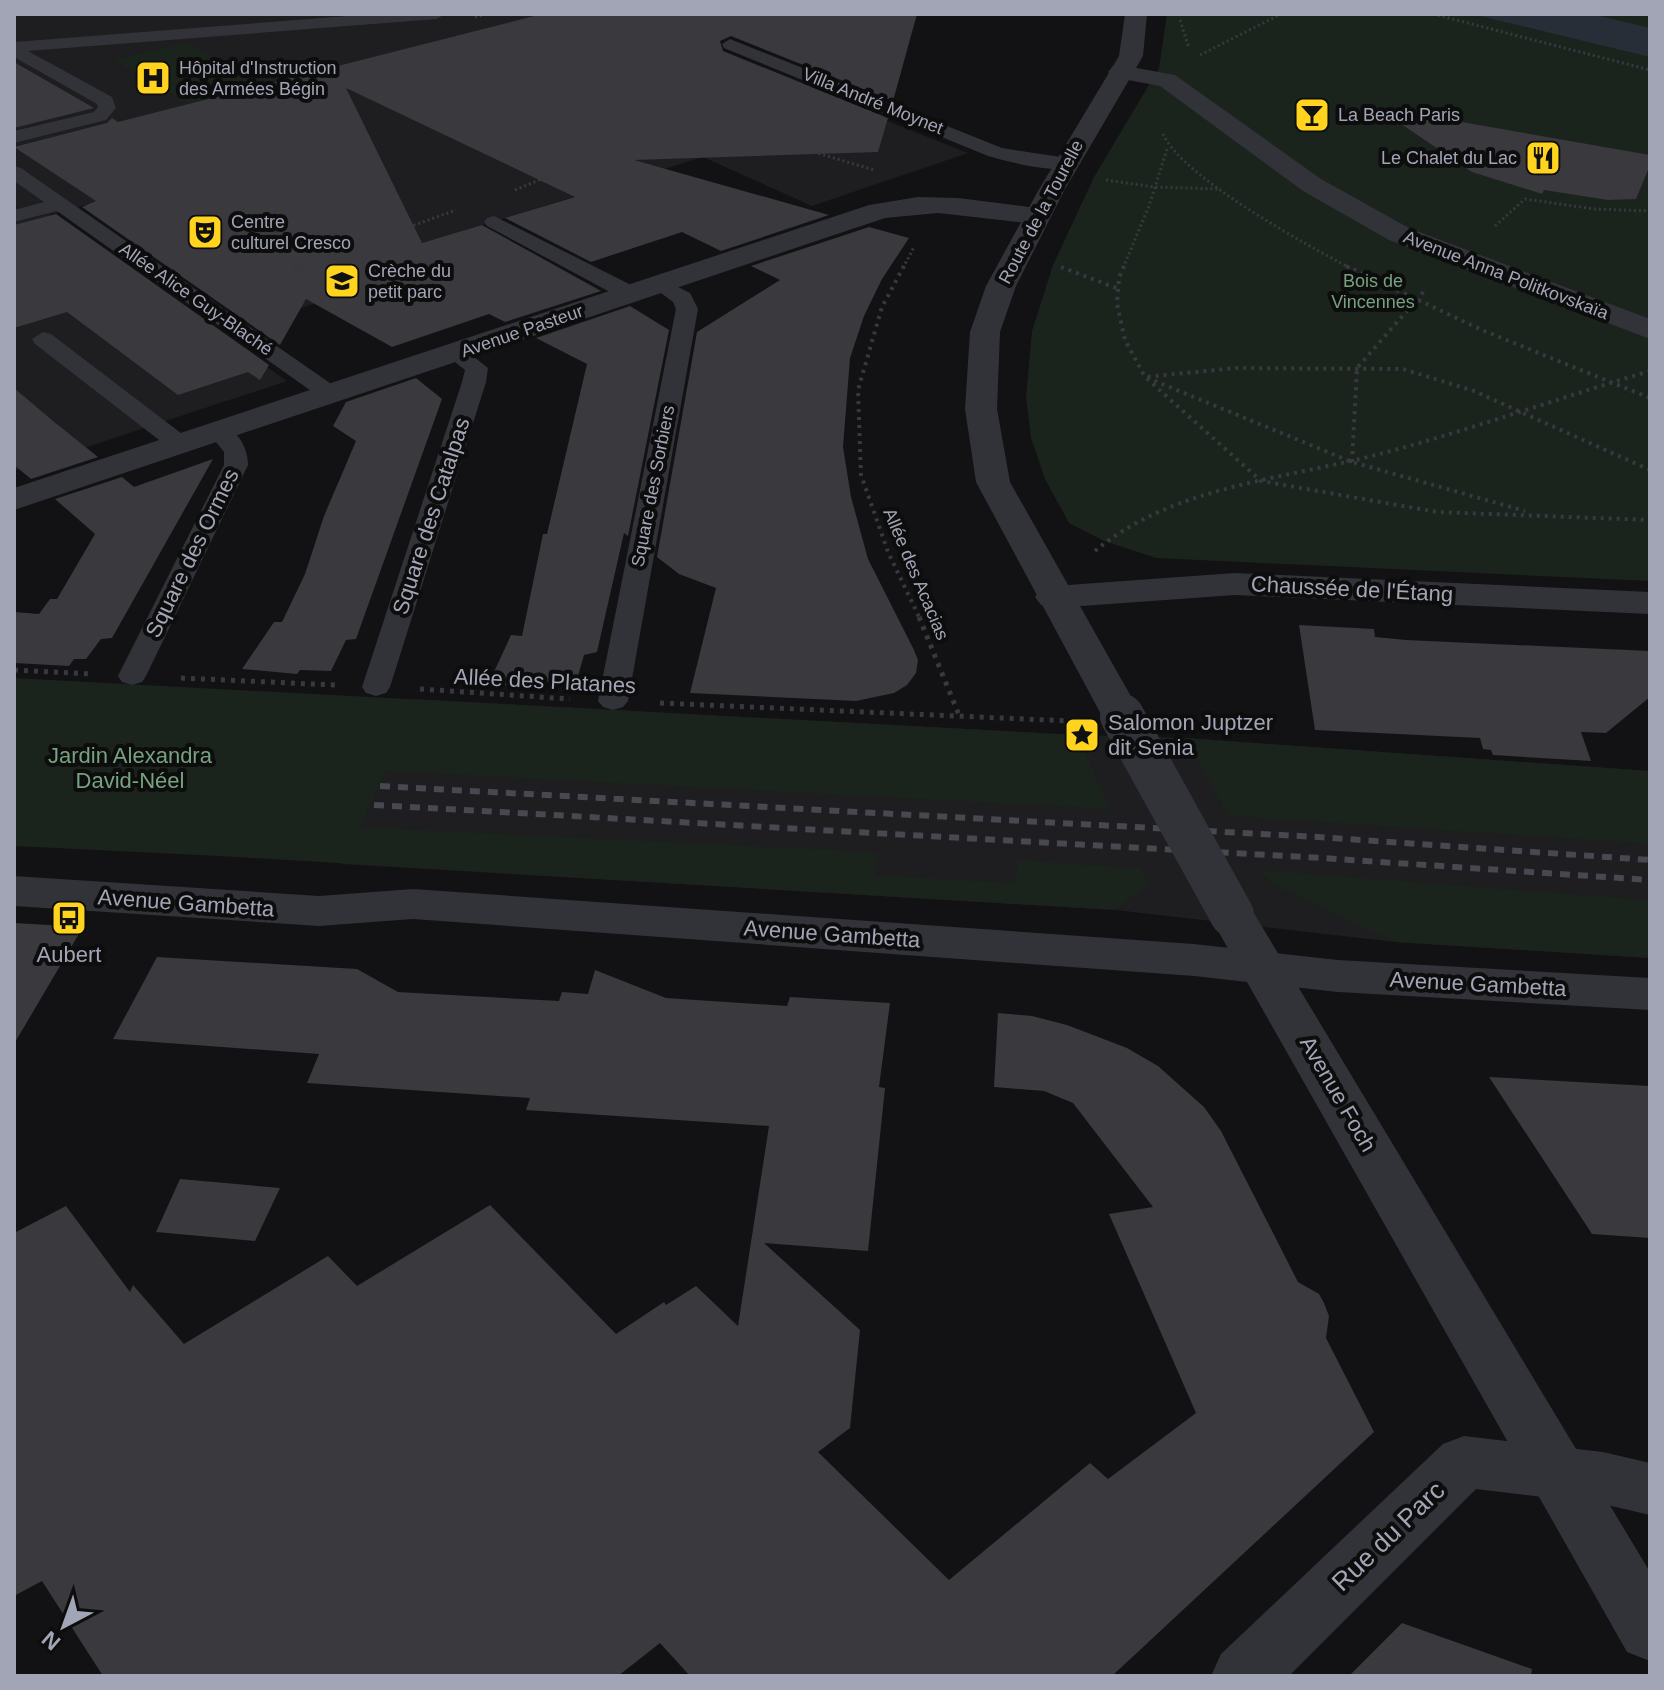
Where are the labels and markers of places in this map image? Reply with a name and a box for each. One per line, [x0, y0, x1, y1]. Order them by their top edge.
place label: Hôpital d'Instruction des Armées Bégin [179, 58, 337, 99]
hospital icon: Hôpital d'Instruction des Armées Bégin [134, 59, 172, 97]
bar icon: La Beach Paris [1293, 96, 1331, 134]
place label: La Beach Paris [1338, 105, 1460, 125]
restaurant icon: Le Chalet du Lac [1524, 139, 1562, 177]
place label: Le Chalet du Lac [1381, 148, 1517, 168]
place label: Centre culturel Cresco [231, 212, 351, 253]
theatre icon: Centre culturel Cresco [186, 213, 224, 251]
place label: Crèche du petit parc [368, 261, 451, 302]
school or university icon: Crèche du petit parc [323, 262, 361, 300]
place label: Salomon Juptzer dit Senia [1108, 710, 1273, 760]
place icon: Salomon Juptzer dit Senia [1063, 716, 1101, 754]
bus stop icon: Aubert [50, 899, 88, 937]
place label: Aubert [37, 942, 101, 967]

